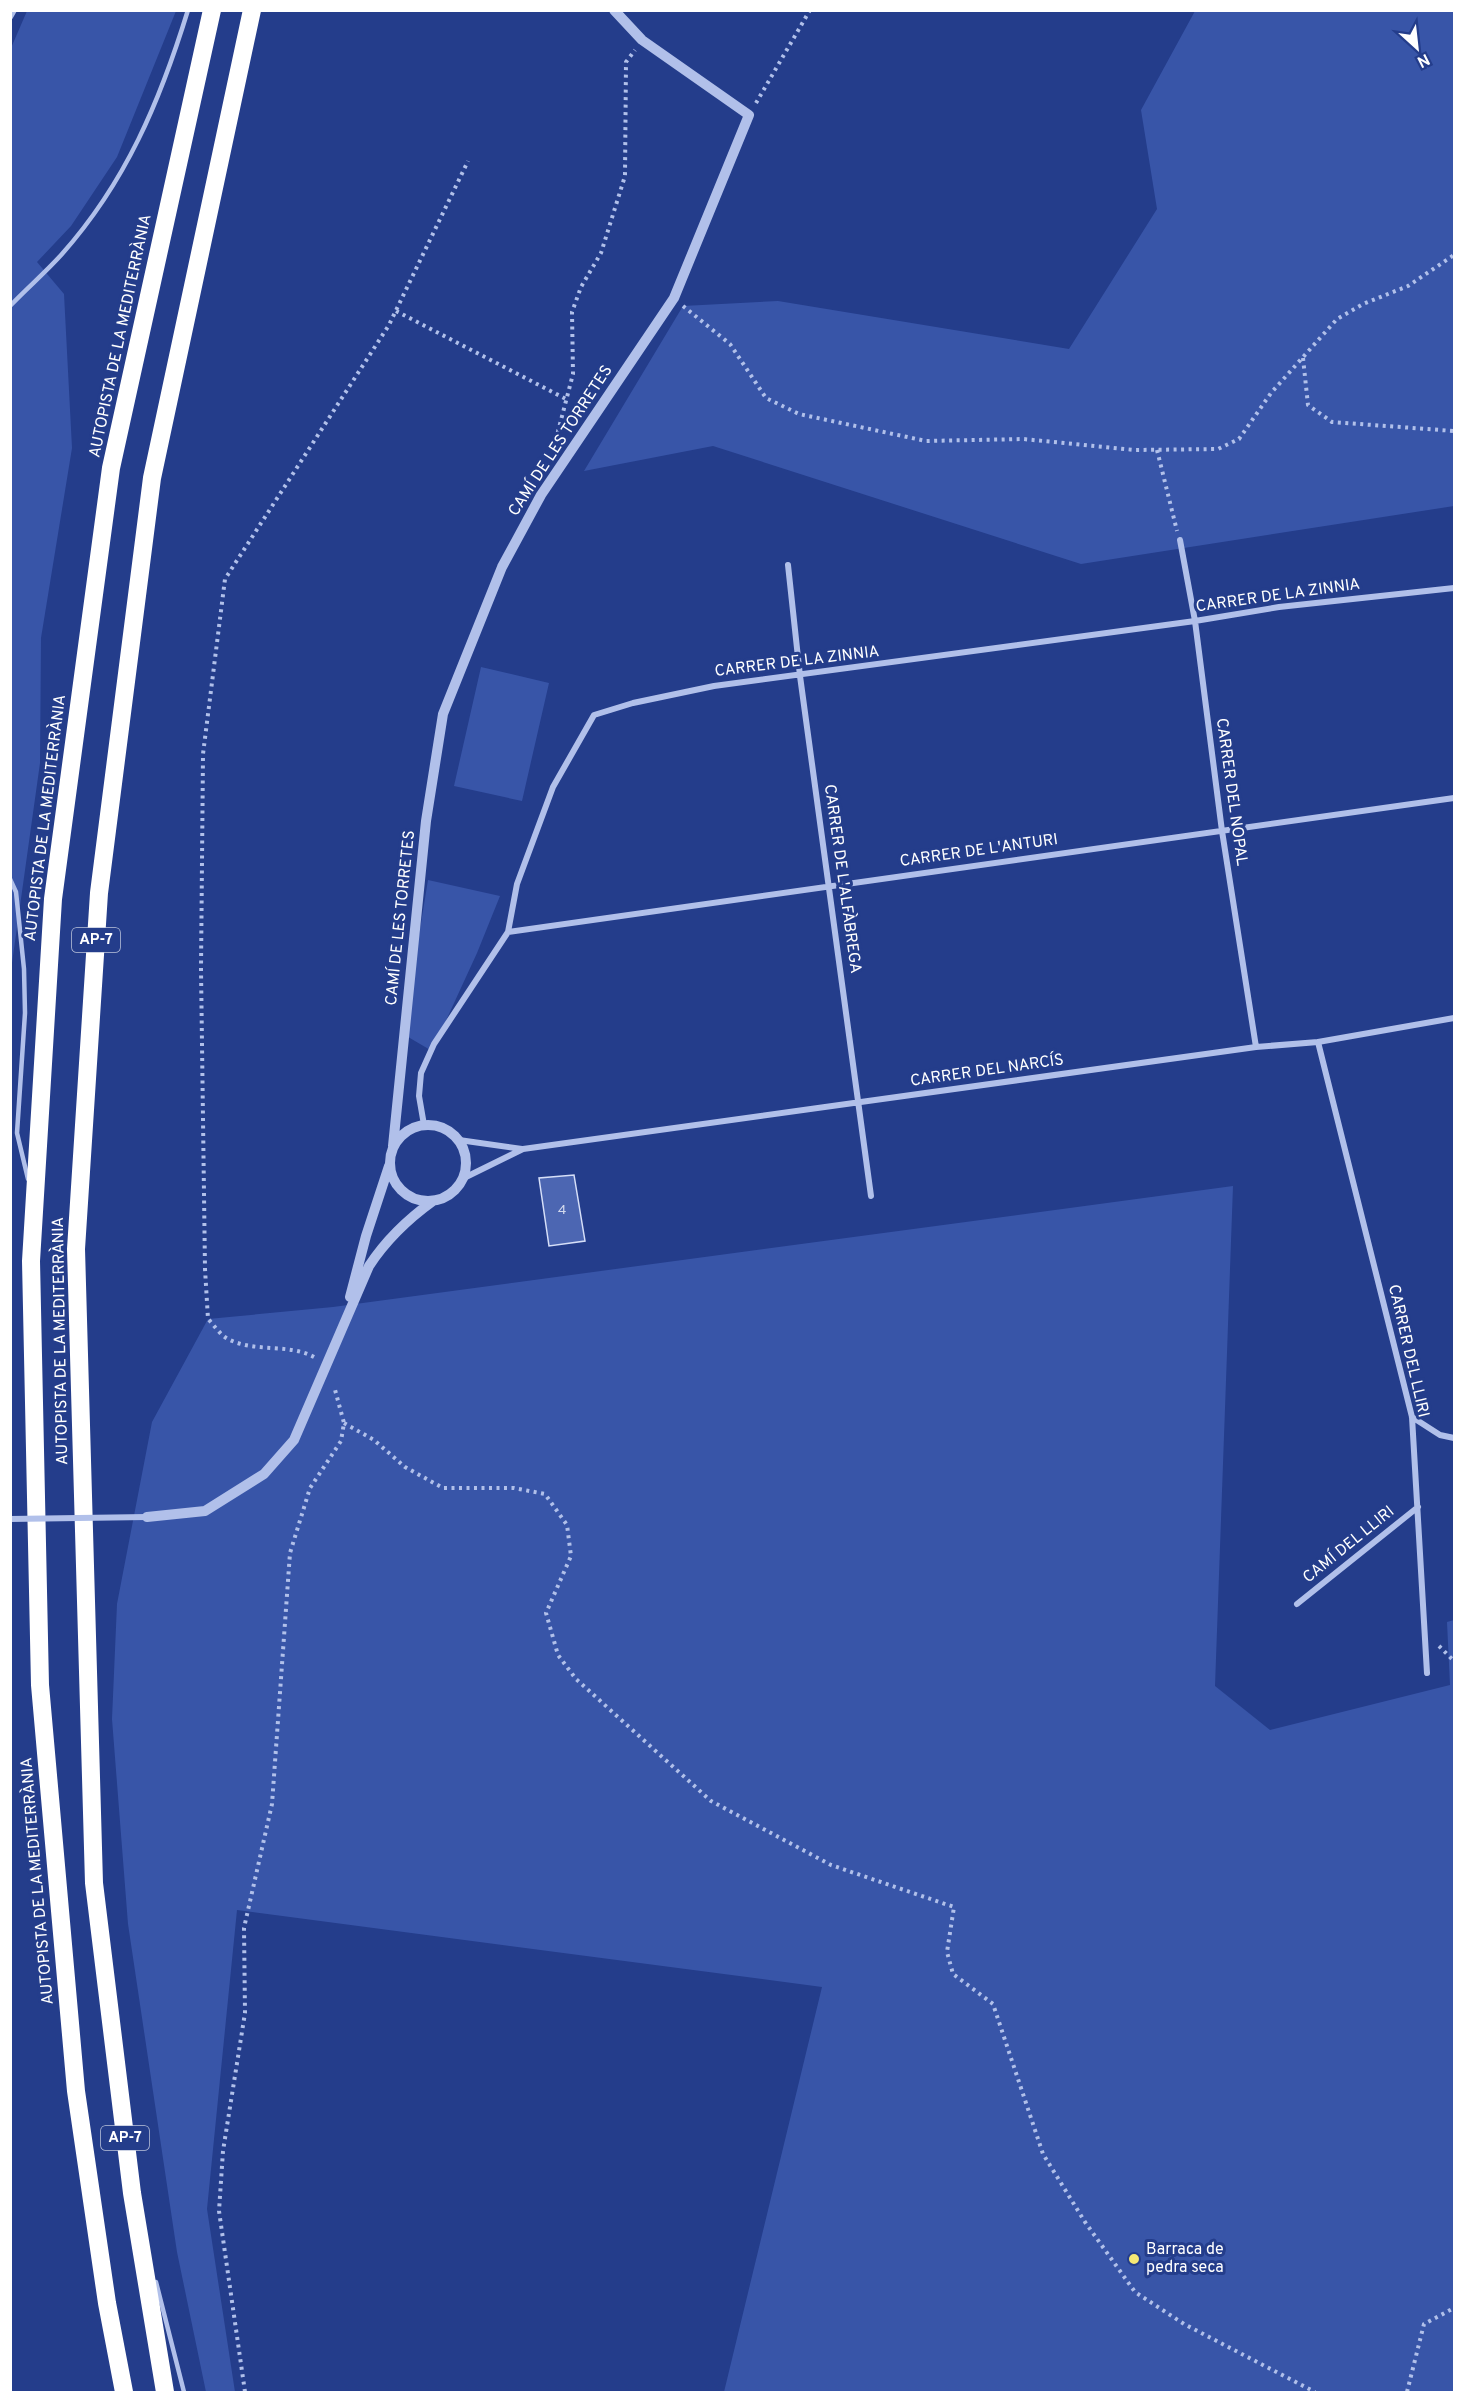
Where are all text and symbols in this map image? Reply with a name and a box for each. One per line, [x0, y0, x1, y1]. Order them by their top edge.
north arrow [1387, 18, 1447, 78]
text: N [1413, 48, 1433, 71]
street label: AUTOPISTA DE LA MEDITERRÀNIA [83, 212, 157, 460]
street label: CAMÍ DE LES TORRETES [503, 361, 617, 520]
street label: CARRER DE LA ZINNIA [1195, 575, 1362, 617]
street label: CARRER DE LA ZINNIA [714, 642, 881, 682]
street label: AUTOPISTA DE LA MEDITERRÀNIA [19, 693, 71, 942]
street label: CARRER DEL NOPAL [1211, 717, 1251, 867]
street label: CARRER DE L'ALFÀBREGA [819, 783, 867, 975]
street label: CAMÍ DE LES TORRETES [380, 829, 420, 1007]
street label: CARRER DE L'ANTURI [899, 830, 1059, 872]
road number: AP-7 [72, 928, 120, 952]
street label: CARRER DEL NARCÍS [909, 1048, 1065, 1092]
house number: 4 [558, 1202, 566, 1219]
street label: AUTOPISTA DE LA MEDITERRÀNIA [47, 1217, 73, 1465]
street label: CARRER DEL LLIRI [1383, 1283, 1433, 1419]
street label: CAMÍ DEL LLIRI [1298, 1500, 1399, 1588]
street label: AUTOPISTA DE LA MEDITERRÀNIA [15, 1756, 59, 2006]
road number: AP-7 [101, 2126, 149, 2150]
place label: Barraca de pedra seca [1146, 2240, 1224, 2278]
marker: Barraca de pedra seca [1127, 2252, 1141, 2266]

